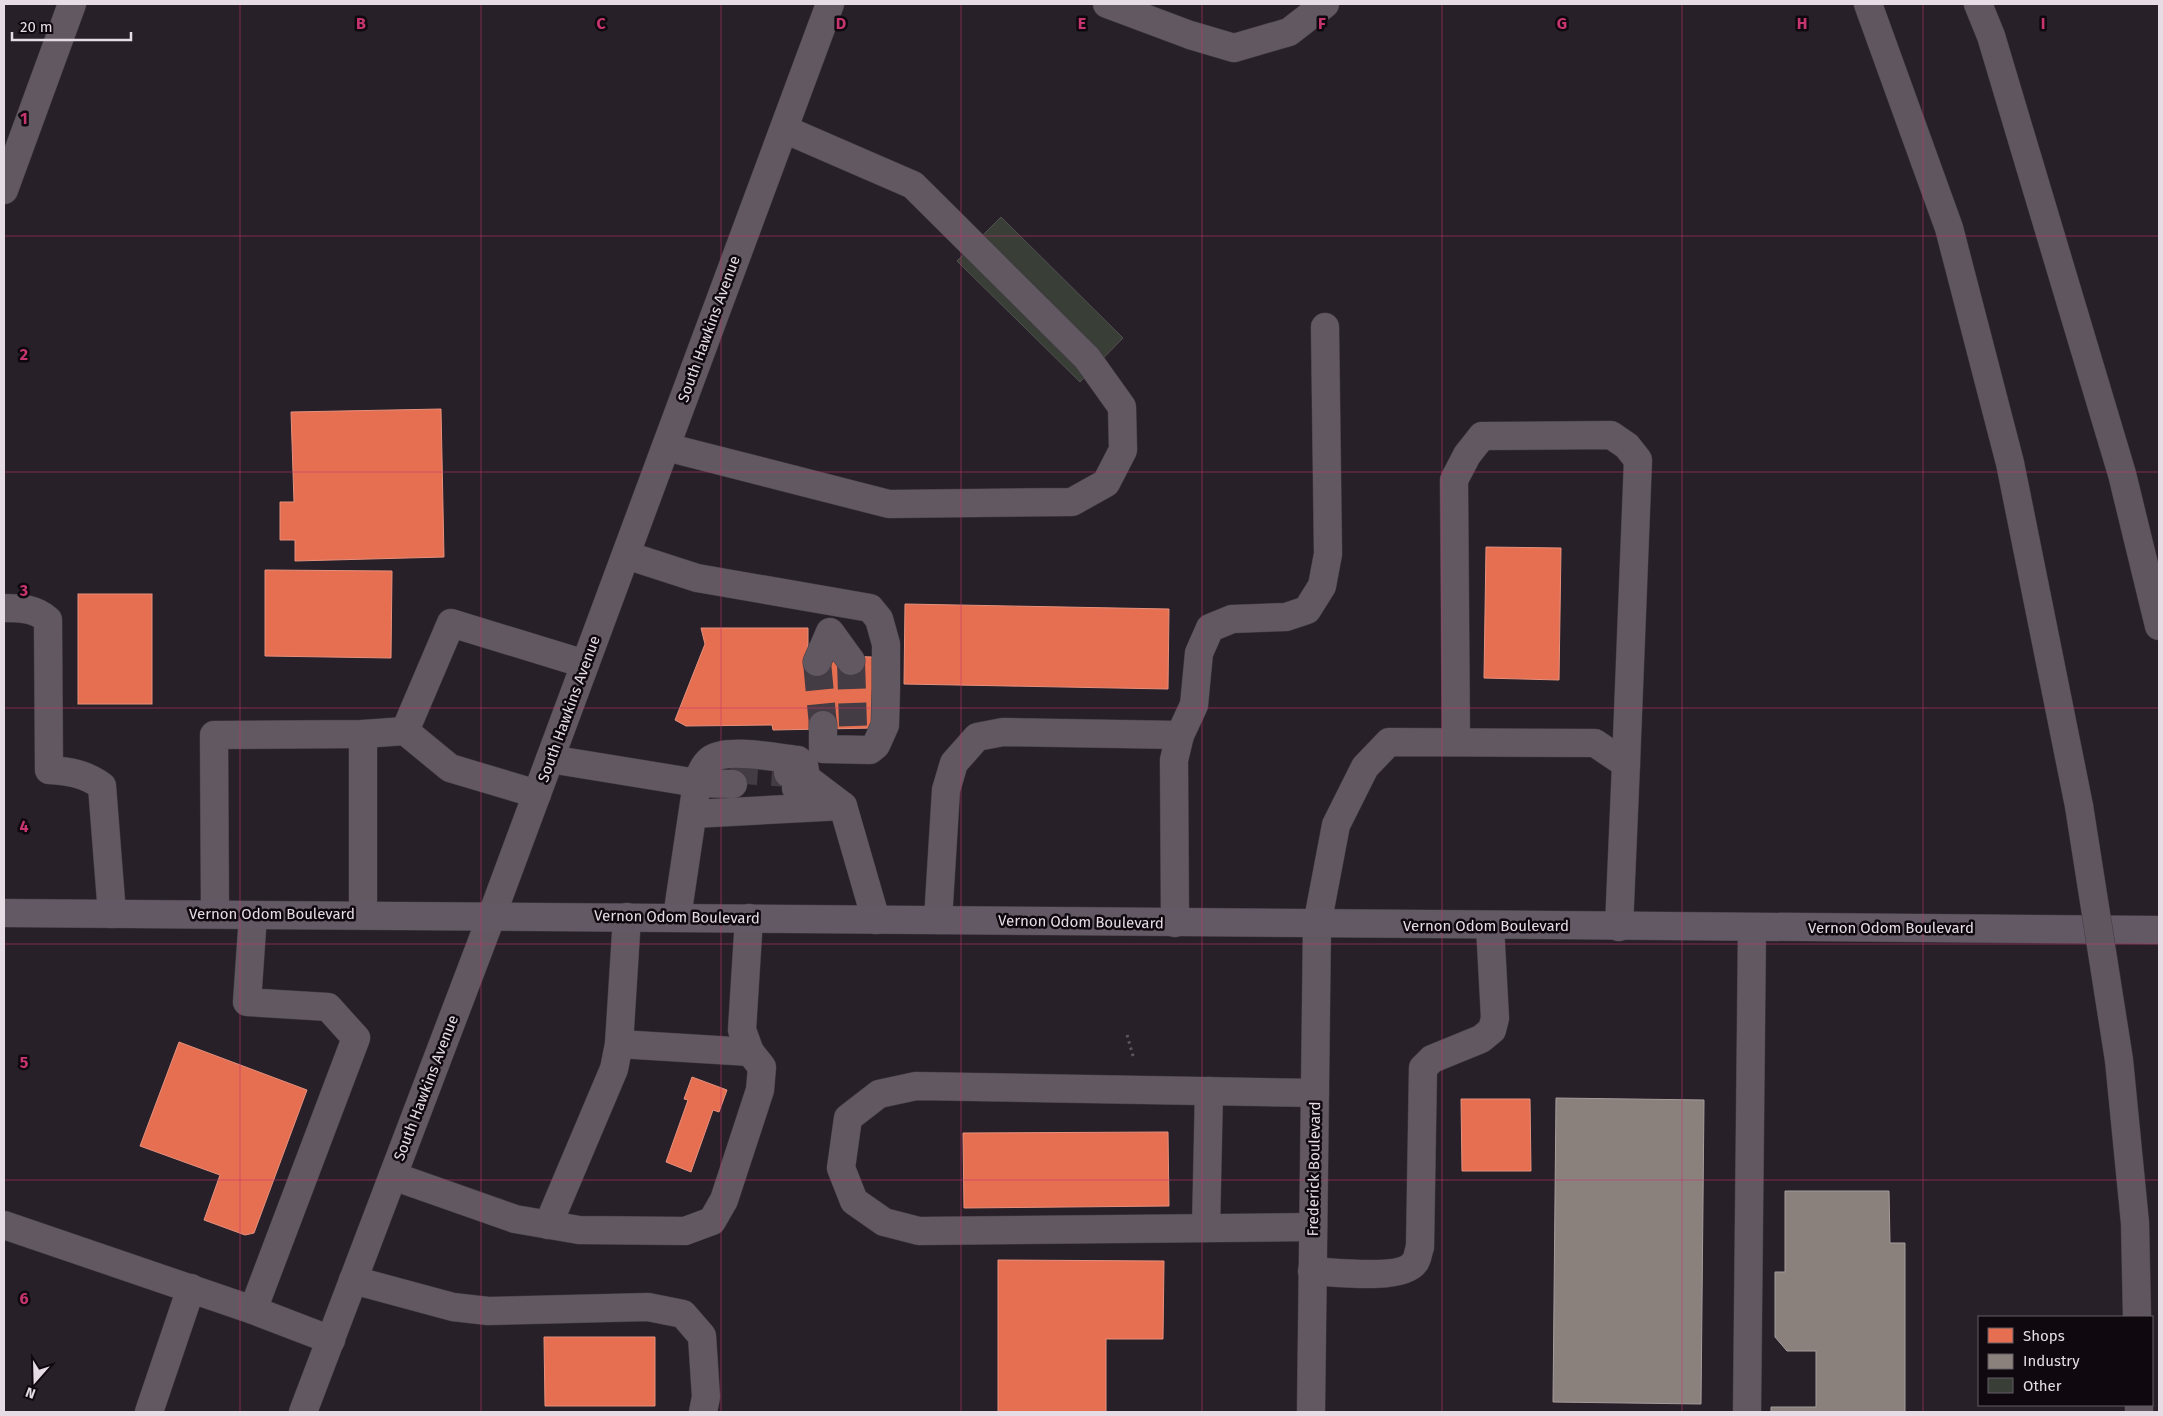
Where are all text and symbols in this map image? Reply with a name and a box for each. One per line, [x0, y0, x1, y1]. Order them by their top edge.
scale bar [12, 10, 131, 42]
text: B [356, 14, 366, 33]
text: C [596, 14, 606, 33]
text: D [836, 14, 846, 33]
text: E [1078, 14, 1086, 33]
text: F [1318, 14, 1326, 33]
text: G [1557, 14, 1567, 33]
text: H [1797, 14, 1807, 33]
text: I [2041, 14, 2045, 33]
text: 20 m [20, 18, 53, 36]
text: 1 [20, 109, 28, 128]
street label: South Hawkins Avenue [674, 253, 744, 405]
text: 2 [20, 345, 28, 364]
text: 3 [19, 581, 28, 600]
street label: South Hawkins Avenue [534, 633, 604, 785]
text: 4 [19, 817, 29, 836]
street label: Vernon Odom Boulevard [189, 905, 355, 923]
street label: Vernon Odom Boulevard [594, 907, 760, 927]
street label: Vernon Odom Boulevard [998, 912, 1164, 932]
street label: Vernon Odom Boulevard [1403, 917, 1569, 935]
street label: Vernon Odom Boulevard [1808, 919, 1974, 937]
street label: South Hawkins Avenue [390, 1013, 462, 1163]
text: 5 [20, 1053, 29, 1072]
street label: Frederick Boulevard [1304, 1101, 1324, 1237]
text: 6 [19, 1289, 29, 1308]
legend [1978, 1316, 2153, 1406]
text: Shops [2023, 1327, 2065, 1345]
text: Industry [2023, 1352, 2080, 1370]
north arrow [10, 1356, 60, 1406]
text: Other [2023, 1377, 2062, 1395]
text: N [23, 1383, 38, 1402]

